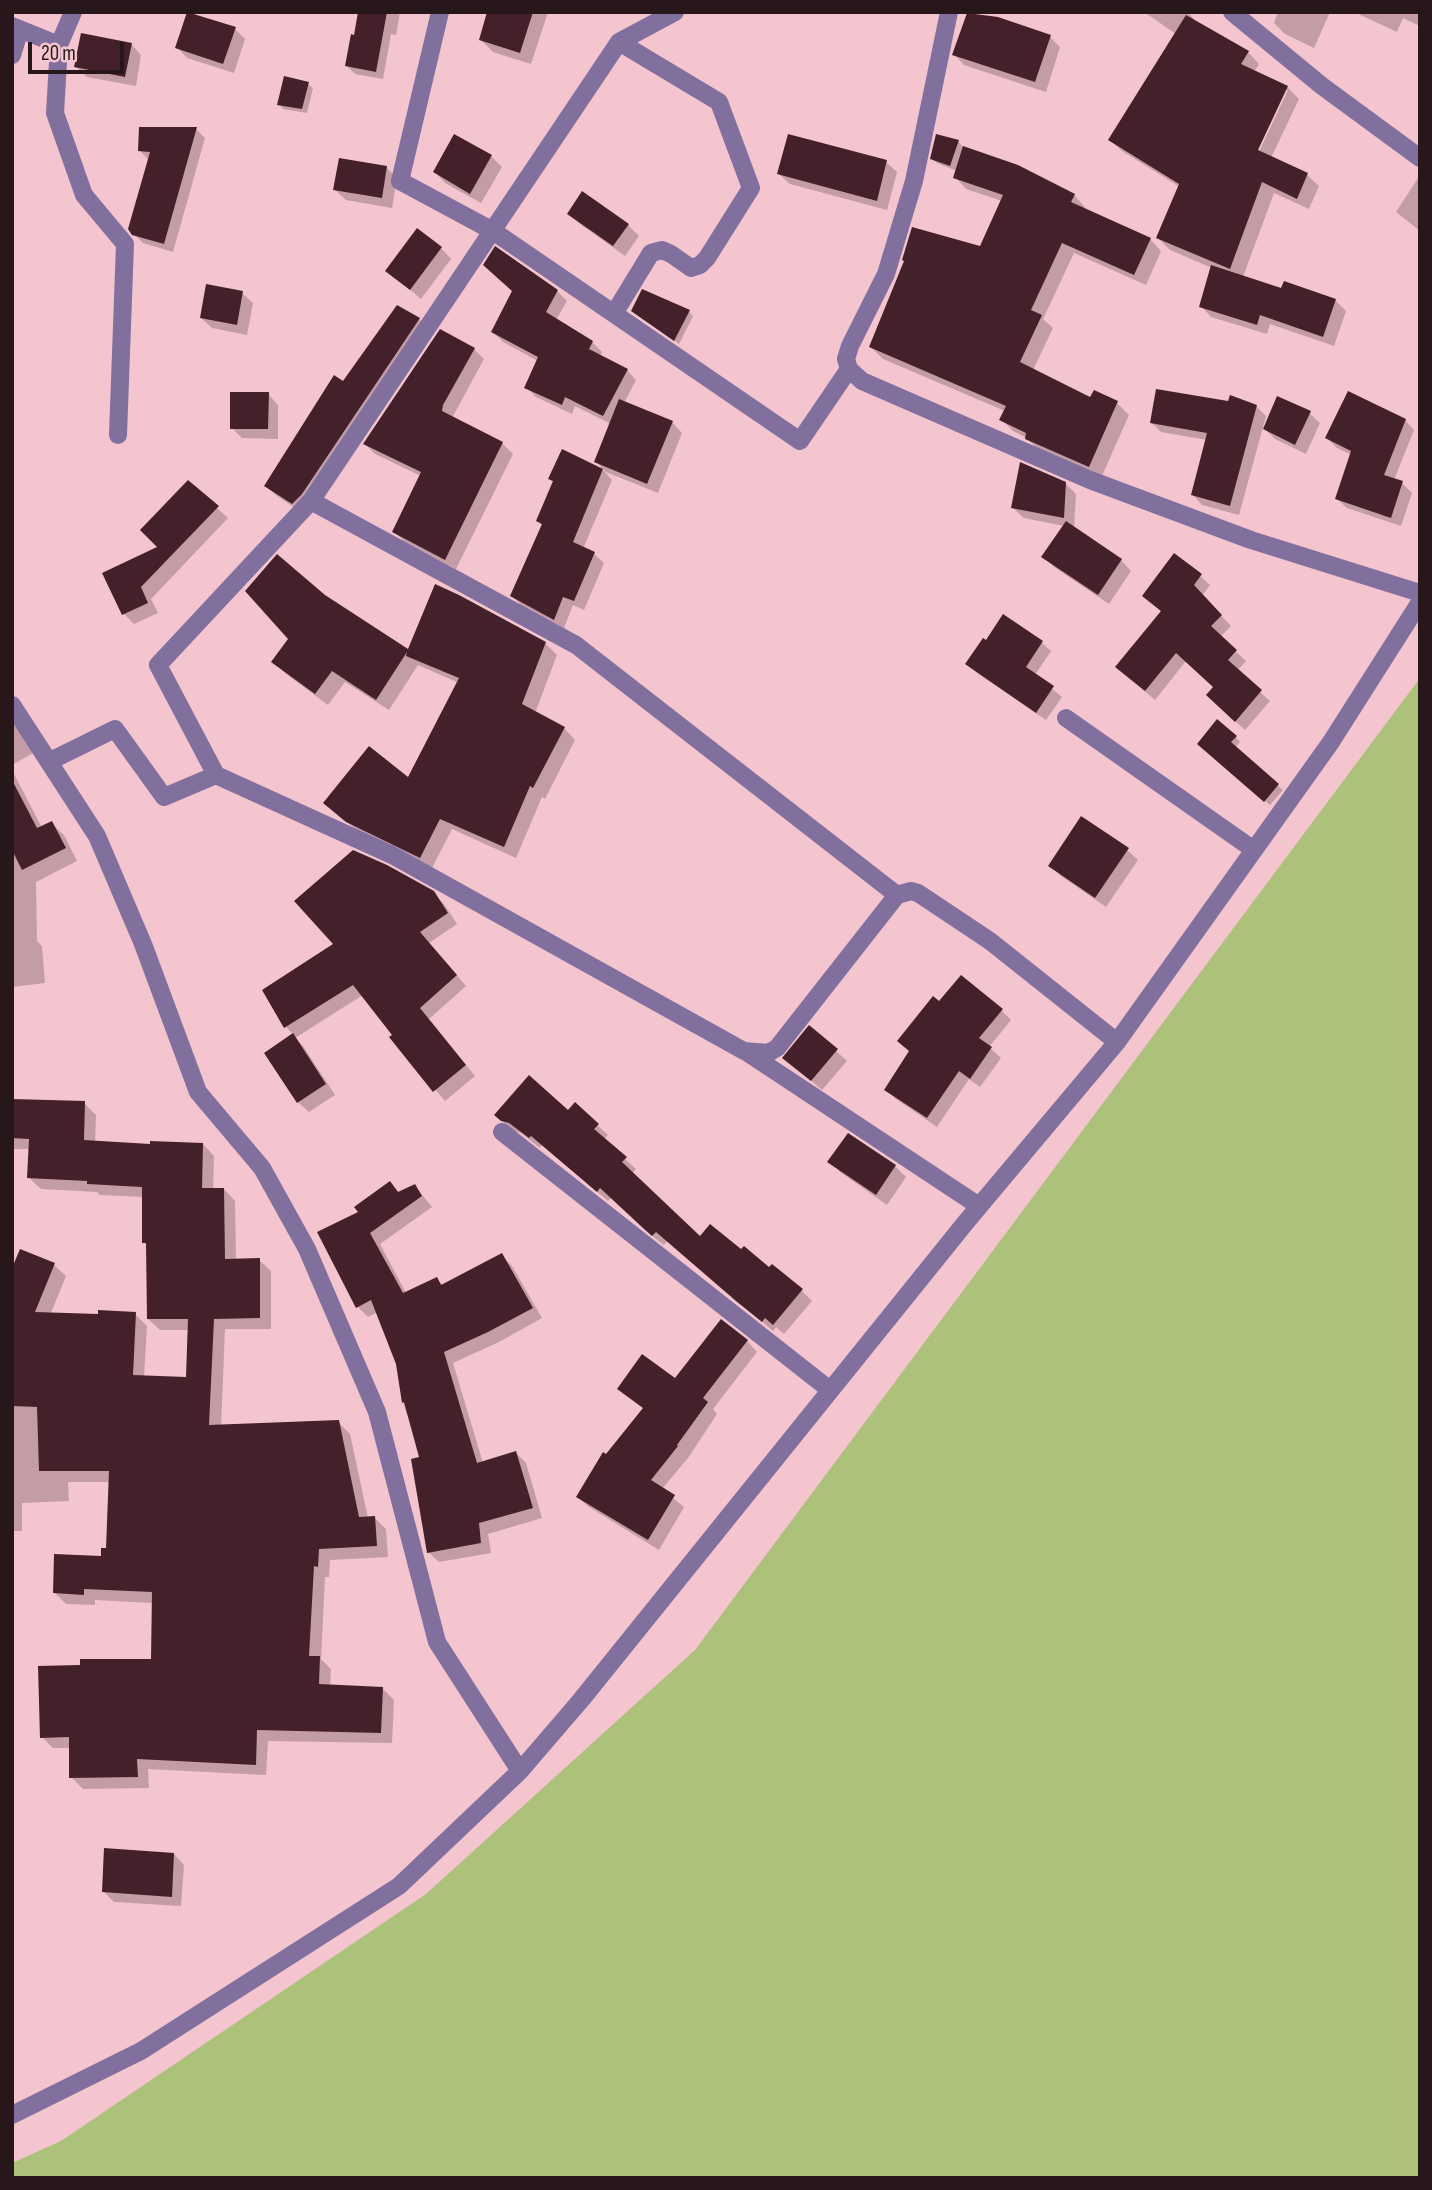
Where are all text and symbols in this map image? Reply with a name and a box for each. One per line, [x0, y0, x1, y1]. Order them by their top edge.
scale bar [32, 28, 128, 72]
text: 20 m [41, 41, 76, 66]

